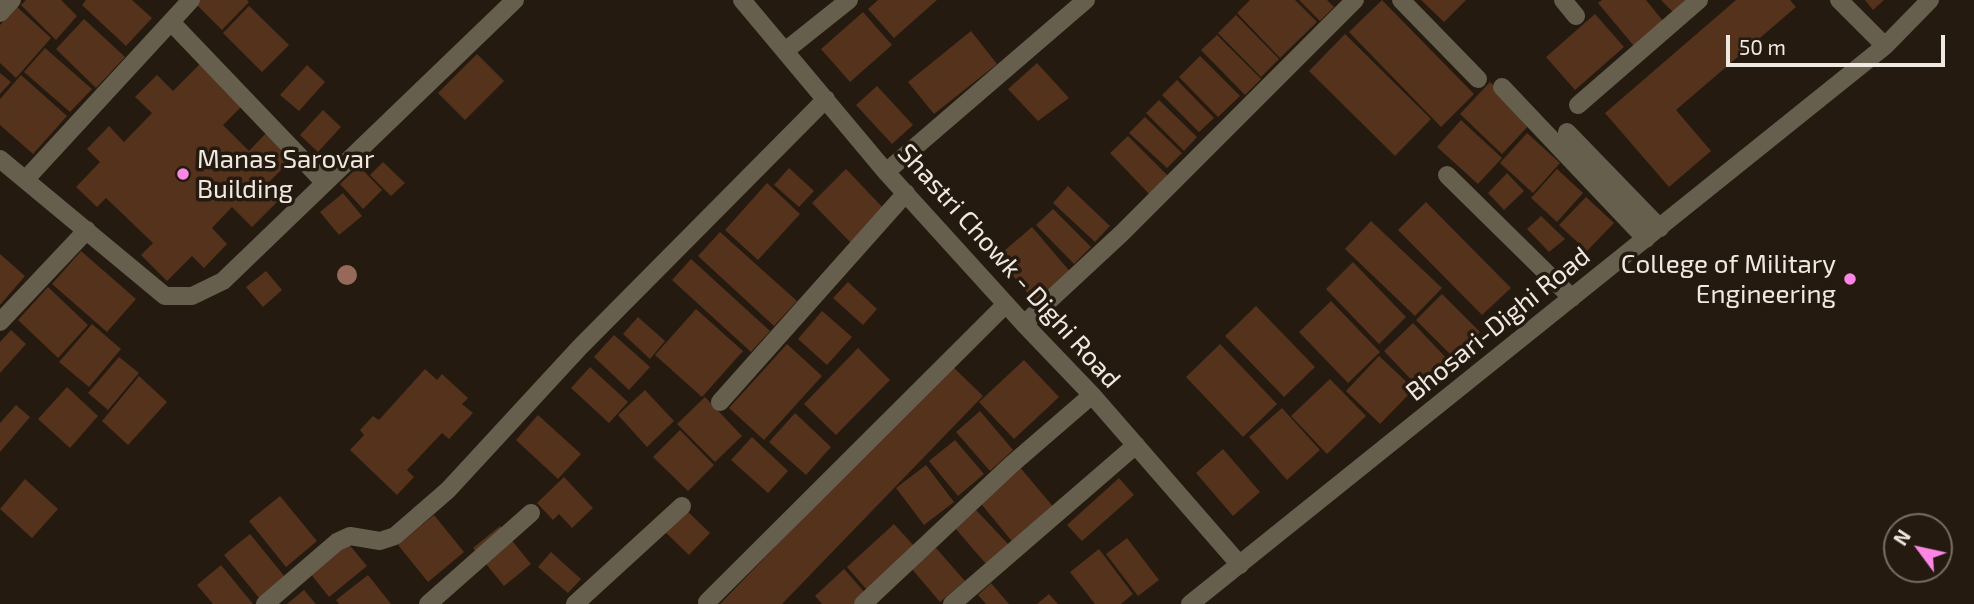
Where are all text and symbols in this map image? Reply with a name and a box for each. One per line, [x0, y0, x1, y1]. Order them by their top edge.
scale bar [1729, 21, 1948, 65]
text: 50 m [1739, 34, 1786, 59]
street label: Shastri Chowk - Dighi Road [891, 137, 1127, 395]
place label: Manas Sarovar Building [197, 143, 374, 204]
marker: Manas Sarovar Building [175, 166, 191, 182]
street label: Bhosari-Dighi Road [1400, 240, 1596, 408]
place label: College of Military Engineering [1621, 248, 1836, 310]
marker: College of Military Engineering [1842, 271, 1858, 287]
north arrow [1883, 513, 1953, 583]
text: N [1888, 525, 1915, 549]

